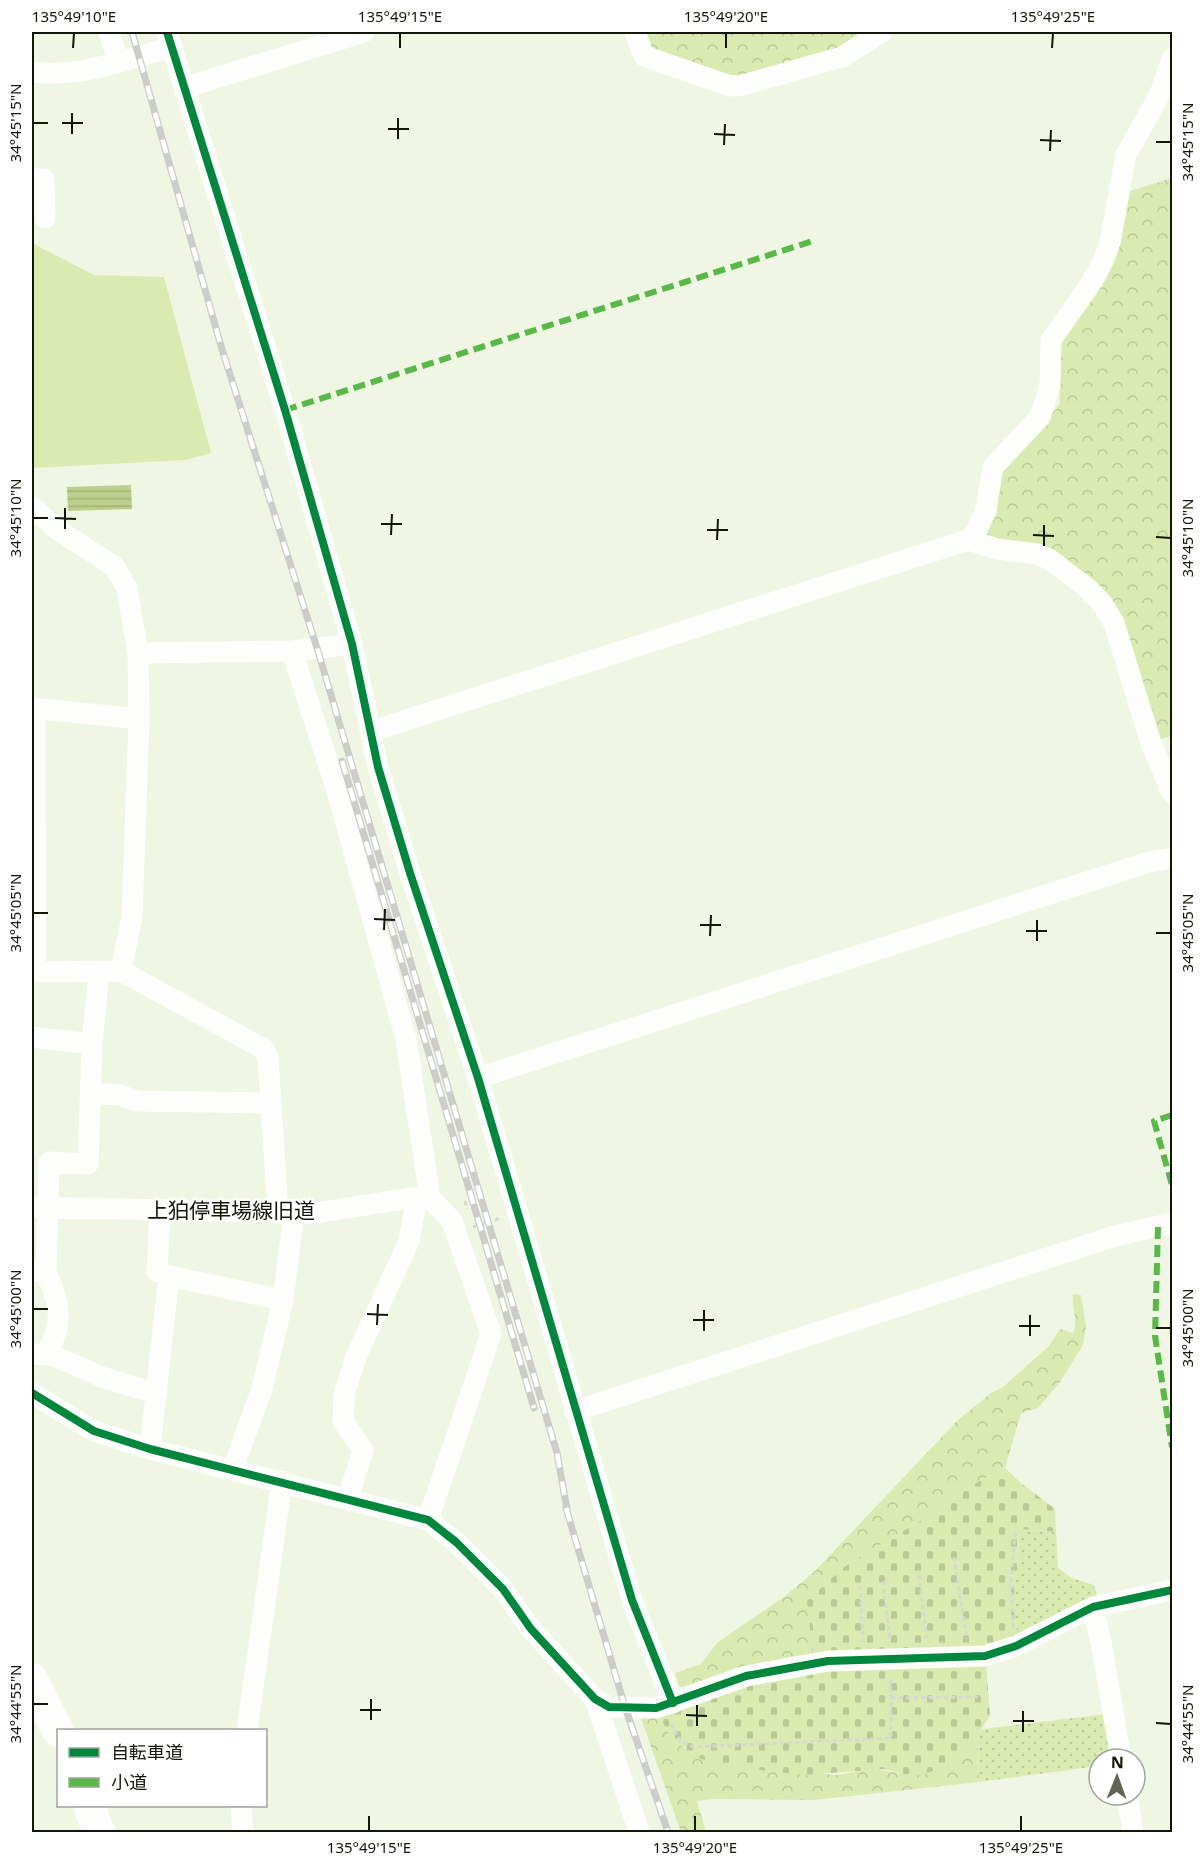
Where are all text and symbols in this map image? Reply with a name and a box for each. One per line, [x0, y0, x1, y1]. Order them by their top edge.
text: 135°49'10"E [32, 6, 116, 26]
text: 135°49'15"E [358, 6, 442, 26]
text: 135°49'20"E [684, 6, 768, 26]
text: 135°49'25"E [1011, 6, 1095, 26]
text: 34°45'15"N [5, 84, 25, 162]
text: 34°45'15"N [1177, 103, 1197, 181]
text: 34°45'10"N [5, 479, 25, 557]
text: 34°45'10"N [1177, 499, 1197, 577]
text: 34°45'05"N [5, 874, 25, 952]
text: 34°45'05"N [1177, 894, 1197, 972]
street label: 上狛停車場線旧道 [147, 1196, 315, 1224]
text: 34°45'00"N [5, 1270, 25, 1348]
text: 34°45'00"N [1177, 1289, 1197, 1367]
text: 34°44'55"N [5, 1665, 25, 1743]
text: 34°44'55"N [1177, 1685, 1197, 1763]
legend [57, 1729, 267, 1807]
text: 自転車道 [111, 1740, 183, 1764]
north arrow [1087, 1747, 1147, 1807]
text: N [1111, 1751, 1124, 1773]
text: 小道 [111, 1770, 147, 1794]
text: 135°49'15"E [327, 1837, 411, 1857]
text: 135°49'20"E [653, 1837, 737, 1857]
text: 135°49'25"E [979, 1837, 1063, 1857]

